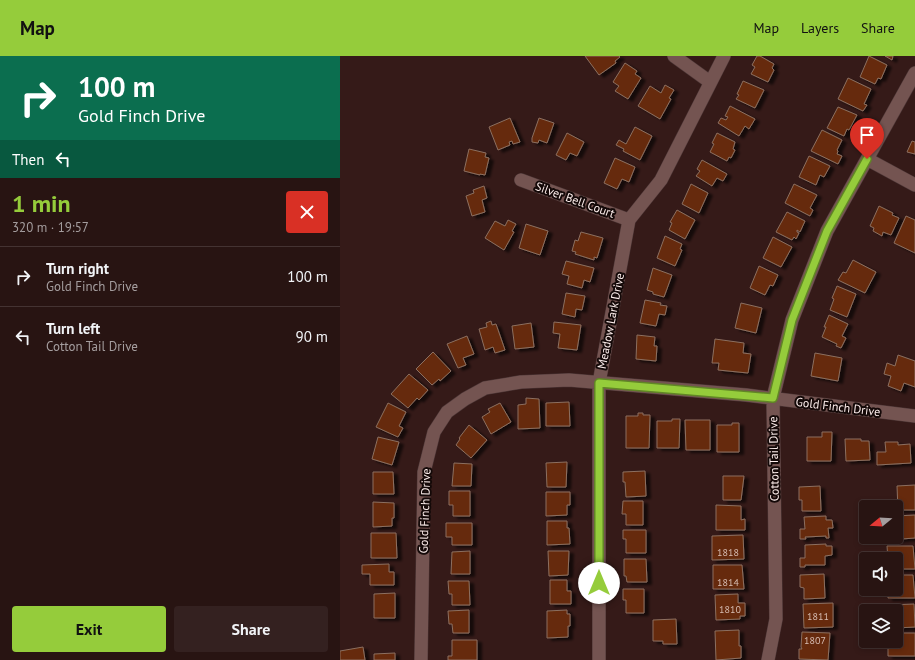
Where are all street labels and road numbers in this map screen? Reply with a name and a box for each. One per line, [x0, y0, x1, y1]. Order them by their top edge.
street label: Silver Bell Court [533, 178, 617, 221]
street label: Meadow Lark Drive [594, 272, 627, 370]
street label: Gold Finch Drive [795, 394, 881, 419]
street label: Cotton Tail Drive [765, 416, 782, 502]
street label: Gold Finch Drive [416, 468, 433, 554]

